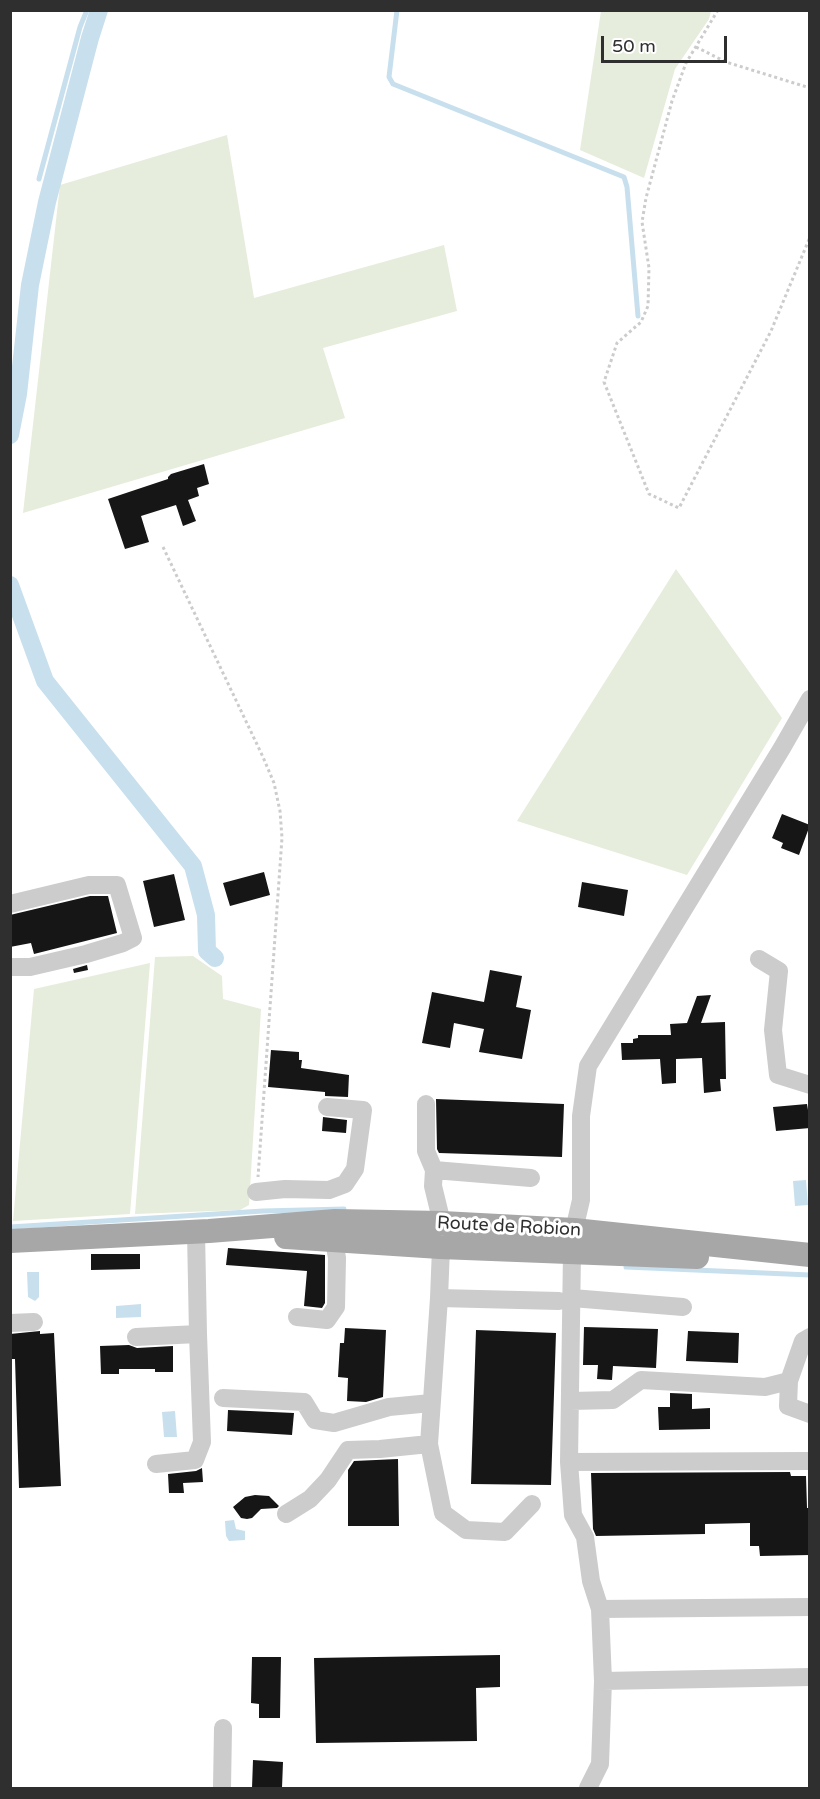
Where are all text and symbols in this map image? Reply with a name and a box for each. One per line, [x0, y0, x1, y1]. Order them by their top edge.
scale bar [604, 24, 730, 62]
text: 50 m [612, 35, 656, 57]
street label: Route de Robion [436, 1212, 582, 1242]

